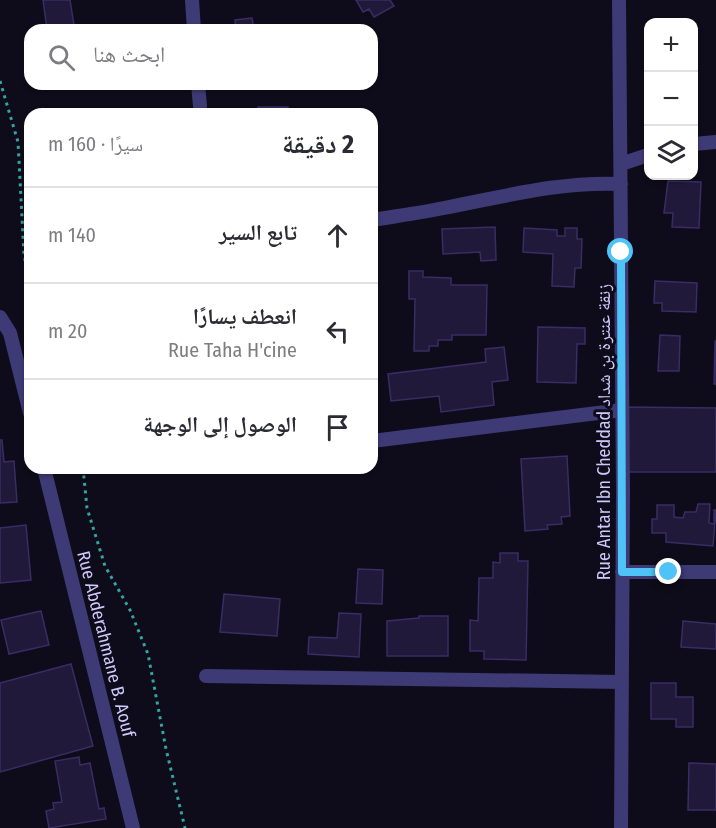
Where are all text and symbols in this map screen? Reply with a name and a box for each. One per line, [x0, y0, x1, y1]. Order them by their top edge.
map controls [644, 18, 698, 180]
button: + [644, 18, 698, 72]
search box [24, 24, 378, 90]
icon: search [45, 41, 78, 74]
text: ابحث هنا [93, 41, 165, 68]
button: − [644, 72, 698, 126]
button: layers [644, 126, 698, 180]
text: 2 دقيقة [282, 129, 354, 160]
text: سيرًا · 160 m [48, 132, 143, 156]
text: تابع السير [219, 219, 297, 246]
icon: ahead [321, 219, 354, 252]
text: 140 m [48, 223, 96, 247]
route start [607, 238, 633, 264]
street label: Rue Antar Ibn Cheddad زنقة عنترة بن شداد [593, 284, 615, 580]
text: انعطف يسارًا [193, 303, 297, 330]
icon: left [321, 315, 354, 348]
text: 20 m [48, 319, 87, 343]
text: Rue Taha H'cine [168, 338, 297, 362]
text: الوصول إلى الوجهة [143, 411, 297, 438]
icon: arrive [321, 411, 354, 444]
street label: Rue Abderahmane B. Aouf [72, 549, 140, 741]
route end [655, 558, 681, 584]

